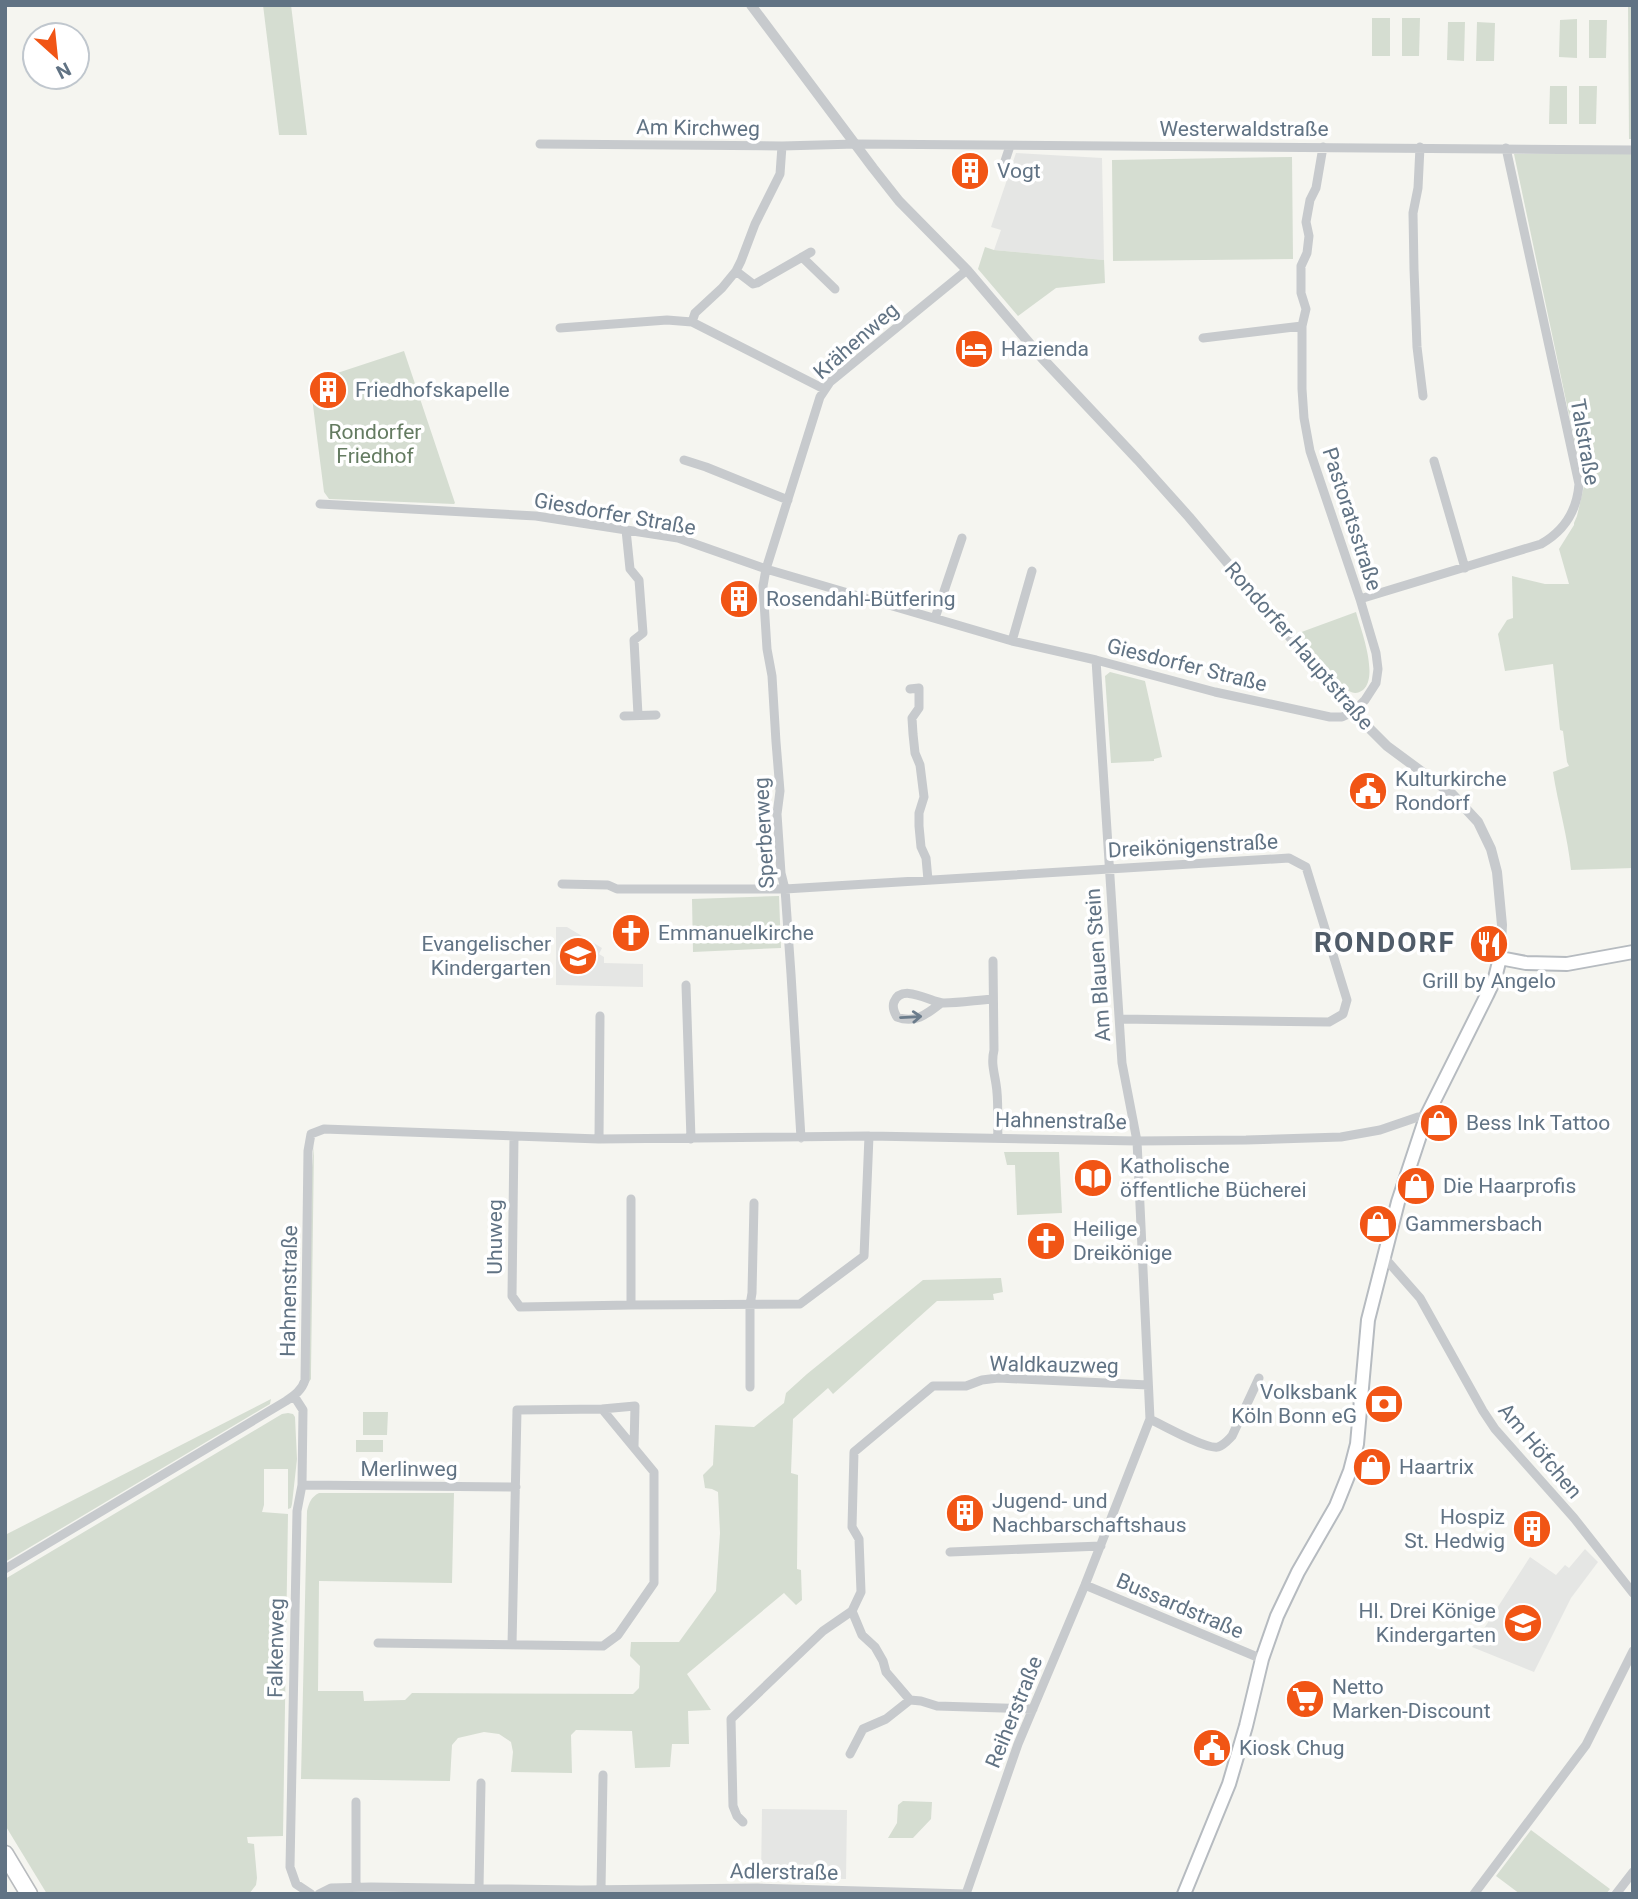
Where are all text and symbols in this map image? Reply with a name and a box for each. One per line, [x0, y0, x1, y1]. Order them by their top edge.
north arrow [21, 21, 91, 91]
text: N [52, 57, 75, 84]
street label: Am Kirchweg [636, 115, 760, 141]
street label: Westerwaldstraße [1159, 117, 1329, 141]
building icon: Vogt [949, 150, 991, 192]
place label: Vogt [997, 159, 1041, 183]
street label: Krähenweg [809, 298, 903, 384]
hotel icon: Hazienda [953, 328, 995, 370]
place label: Hazienda [1001, 337, 1089, 361]
building icon: Friedhofskapelle [307, 369, 349, 411]
place label: Friedhofskapelle [355, 378, 510, 402]
street label: Talstraße [1566, 397, 1604, 487]
park label: Rondorfer Friedhof [329, 420, 421, 468]
street label: Pastoratsstraße [1318, 444, 1386, 594]
street label: Giesdorfer Straße [532, 488, 698, 540]
street label: Rondorfer Hauptstraße [1220, 557, 1378, 735]
building icon: Rosendahl-Bütfering [718, 578, 760, 620]
place label: Rosendahl-Bütfering [766, 587, 956, 611]
street label: Giesdorfer Straße [1104, 634, 1270, 696]
place label: Kulturkirche Rondorf [1395, 767, 1507, 815]
public building icon: Kulturkirche Rondorf [1347, 770, 1389, 812]
street label: Sperberweg [749, 777, 779, 889]
street label: Dreikönigenstraße [1107, 830, 1279, 862]
street label: Am Blauen Stein [1081, 888, 1115, 1042]
church icon: Emmanuelkirche [610, 912, 652, 954]
place label: Emmanuelkirche [658, 921, 814, 945]
restaurant icon: Grill by Angelo [1468, 923, 1510, 965]
district label: RONDORF [1314, 926, 1456, 959]
place label: Evangelischer Kindergarten [422, 932, 551, 980]
school or university icon: Evangelischer Kindergarten [557, 935, 599, 977]
place label: Grill by Angelo [1422, 969, 1556, 993]
one-way arrow [899, 1011, 922, 1024]
shop icon: Bess Ink Tattoo [1418, 1102, 1460, 1144]
street label: Hahnenstraße [995, 1108, 1127, 1134]
place label: Bess Ink Tattoo [1466, 1111, 1610, 1135]
place label: Katholische öffentliche Bücherei [1120, 1154, 1307, 1202]
library icon: Katholische öffentliche Bücherei [1072, 1157, 1114, 1199]
shop icon: Die Haarprofis [1395, 1165, 1437, 1207]
place label: Die Haarprofis [1443, 1174, 1576, 1198]
street label: Uhuweg [483, 1199, 507, 1275]
shop icon: Gammersbach [1357, 1203, 1399, 1245]
place label: Gammersbach [1405, 1212, 1542, 1236]
place label: Heilige Dreikönige [1073, 1217, 1172, 1265]
church icon: Heilige Dreikönige [1025, 1220, 1067, 1262]
street label: Hahnenstraße [276, 1225, 302, 1357]
street label: Waldkauzweg [989, 1352, 1119, 1378]
place label: Volksbank Köln Bonn eG [1231, 1380, 1357, 1428]
bank icon: Volksbank Köln Bonn eG [1363, 1383, 1405, 1425]
street label: Am Höfchen [1493, 1399, 1587, 1503]
shop icon: Haartrix [1351, 1446, 1393, 1488]
place label: Haartrix [1399, 1455, 1474, 1479]
street label: Merlinweg [360, 1457, 458, 1481]
place label: Jugend- und Nachbarschaftshaus [992, 1489, 1187, 1537]
building icon: Jugend- und Nachbarschaftshaus [944, 1492, 986, 1534]
place label: Hospiz St. Hedwig [1404, 1505, 1505, 1553]
building icon: Hospiz St. Hedwig [1511, 1508, 1553, 1550]
street label: Bussardstraße [1113, 1568, 1247, 1644]
street label: Falkenweg [263, 1598, 289, 1698]
place label: Hl. Drei Könige Kindergarten [1359, 1599, 1496, 1647]
school or university icon: Hl. Drei Könige Kindergarten [1502, 1602, 1544, 1644]
street label: Reiherstraße [981, 1653, 1047, 1771]
place label: Netto Marken-Discount [1332, 1675, 1491, 1723]
supermarket icon: Netto Marken-Discount [1284, 1678, 1326, 1720]
public building icon: Kiosk Chug [1191, 1727, 1233, 1769]
place label: Kiosk Chug [1239, 1736, 1345, 1760]
street label: Adlerstraße [730, 1859, 838, 1885]

